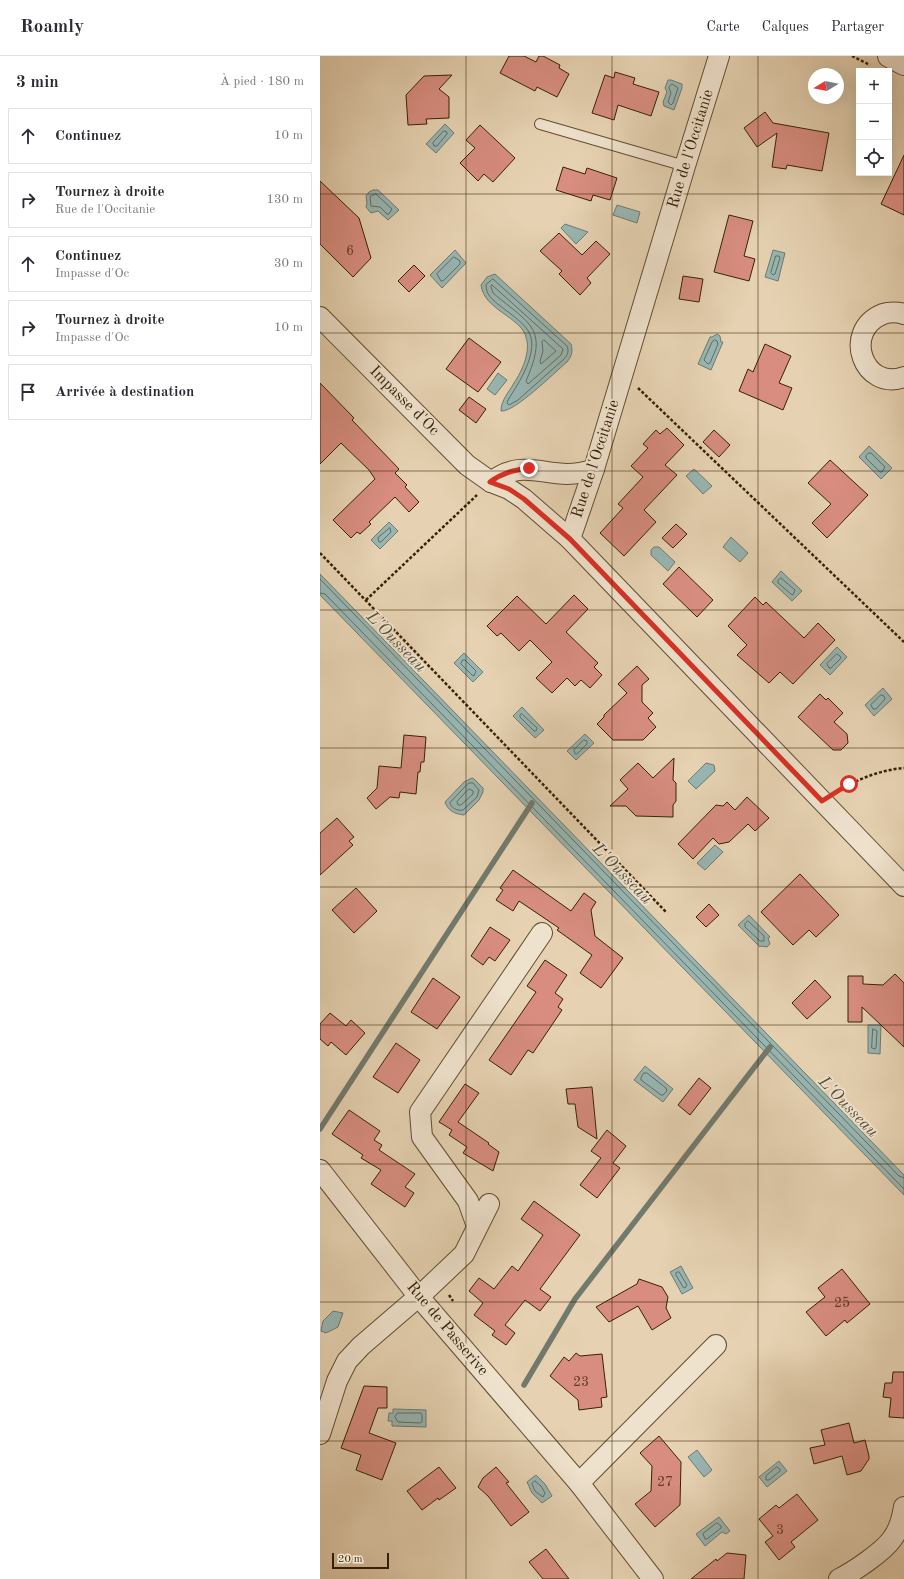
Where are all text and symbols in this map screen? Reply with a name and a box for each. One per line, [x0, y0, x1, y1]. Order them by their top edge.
text: Roamly [20, 18, 84, 37]
text: Carte [706, 20, 740, 34]
text: Calques [762, 20, 809, 34]
text: Partager [831, 20, 884, 34]
north arrow [808, 68, 844, 104]
map controls [856, 68, 892, 176]
button: + [856, 68, 892, 104]
text: 3 min [16, 74, 59, 91]
text: À pied · 180 m [220, 75, 304, 88]
street label: Rue de l'Occitanie [665, 88, 717, 210]
button: − [856, 104, 892, 140]
icon: ahead [17, 125, 39, 147]
text: Continuez [55, 129, 121, 144]
text: 10 m [274, 129, 303, 142]
button: locate [856, 140, 892, 176]
text: Tournez à droite [55, 185, 165, 200]
icon: right [17, 189, 39, 211]
text: 130 m [266, 193, 303, 206]
text: Rue de l'Occitanie [55, 203, 155, 216]
house number: 6 [346, 244, 354, 258]
text: Continuez [55, 249, 121, 264]
icon: ahead [17, 253, 39, 275]
text: 30 m [274, 257, 303, 270]
text: Impasse d'Oc [55, 267, 129, 280]
text: Tournez à droite [55, 313, 165, 328]
icon: right [17, 317, 39, 339]
text: 10 m [274, 321, 303, 334]
text: Impasse d'Oc [55, 331, 129, 344]
street label: Impasse d'Oc [366, 363, 442, 439]
icon: arrive [17, 381, 39, 403]
text: Arrivée à destination [55, 385, 194, 400]
street label: Rue de l'Occitanie [569, 398, 623, 520]
route end [520, 459, 538, 477]
water label: L'Ousseau [362, 607, 429, 676]
route start [840, 775, 858, 793]
water label: L'Ousseau [588, 839, 655, 908]
water label: L'Ousseau [814, 1072, 881, 1141]
street label: Rue de Passerive [403, 1279, 491, 1379]
house number: 25 [834, 1296, 850, 1310]
house number: 23 [573, 1375, 589, 1389]
house number: 27 [657, 1475, 673, 1489]
house number: 3 [776, 1523, 784, 1537]
scale bar [332, 1551, 389, 1570]
text: 20 m [338, 1554, 363, 1565]

